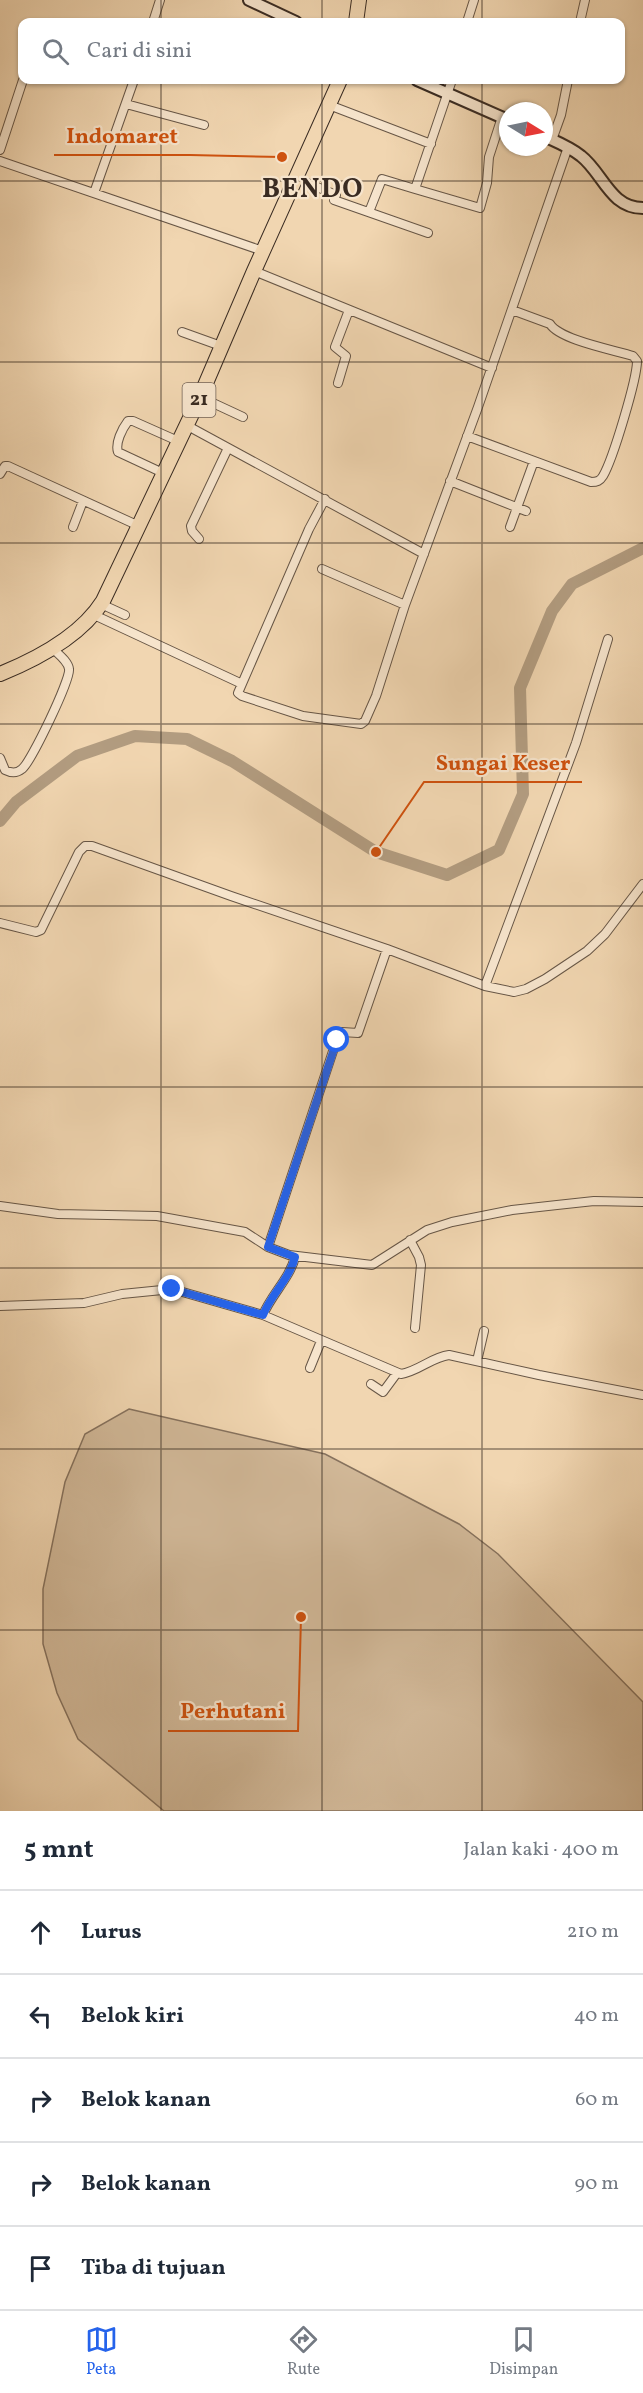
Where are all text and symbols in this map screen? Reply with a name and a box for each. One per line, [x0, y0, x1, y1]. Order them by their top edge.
search box [18, 18, 625, 84]
icon: search [39, 35, 72, 68]
text: Cari di sini [87, 36, 192, 67]
north arrow [499, 102, 553, 156]
callout: Indomaret [54, 115, 190, 155]
text: Indomaret [66, 122, 178, 153]
district label: BENDO [262, 171, 364, 209]
road number: 21 [182, 383, 216, 417]
callout: Sungai Keser [424, 742, 582, 782]
text: Sungai Keser [436, 749, 571, 780]
route start [323, 1026, 349, 1052]
route end [158, 1275, 184, 1301]
callout: Perhutani [168, 1691, 298, 1731]
text: Perhutani [180, 1697, 286, 1728]
text: 5 mnt [24, 1832, 94, 1868]
text: Jalan kaki · 400 m [463, 1836, 619, 1864]
icon: ahead [24, 1916, 57, 1949]
text: Lurus [81, 1917, 142, 1948]
text: 210 m [567, 1918, 619, 1946]
icon: left [24, 2000, 57, 2033]
text: Belok kiri [81, 2001, 184, 2032]
text: 40 m [574, 2002, 619, 2030]
icon: right [24, 2084, 57, 2117]
text: Belok kanan [81, 2085, 211, 2116]
text: 60 m [575, 2086, 619, 2114]
icon: right [24, 2168, 57, 2201]
text: Belok kanan [81, 2169, 211, 2200]
text: 90 m [575, 2170, 619, 2198]
icon: arrive [24, 2252, 57, 2285]
text: Tiba di tujuan [81, 2253, 226, 2284]
tab: Peta [85, 2323, 118, 2381]
tab: Rute [287, 2323, 320, 2381]
tab: Disimpan [489, 2323, 558, 2381]

